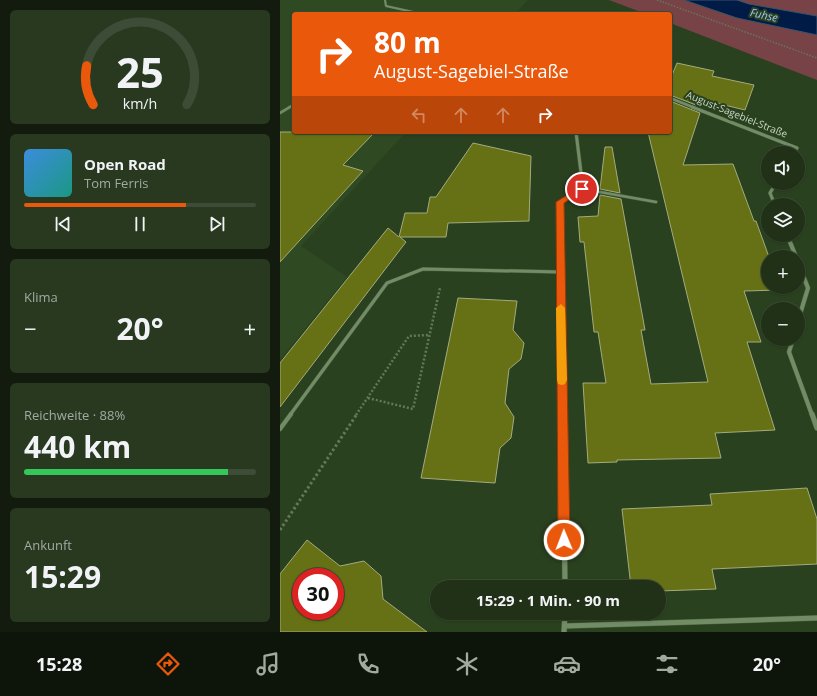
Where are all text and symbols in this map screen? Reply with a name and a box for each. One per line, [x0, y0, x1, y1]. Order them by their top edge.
water label: Fuhse [749, 4, 780, 25]
text: 80 m [374, 23, 441, 61]
icon: right [308, 28, 360, 80]
text: 25 [116, 44, 164, 100]
text: August-Sagebiel-Straße [374, 59, 569, 83]
street label: August-Sagebiel-Straße [684, 87, 790, 141]
text: km/h [123, 94, 157, 113]
icon: left [408, 104, 430, 126]
icon: ahead [450, 104, 472, 126]
icon: ahead [492, 104, 514, 126]
icon: right [534, 104, 556, 126]
map controls [761, 146, 805, 346]
button: sound [761, 146, 805, 190]
text: Open Road [84, 154, 166, 174]
pin [565, 172, 599, 206]
text: Tom Ferris [84, 174, 149, 192]
icon: arrive [571, 178, 593, 200]
button: layers [761, 198, 805, 242]
icon: previous [52, 213, 74, 235]
icon: pause [129, 213, 151, 235]
icon: next [206, 213, 228, 235]
button: + [761, 250, 805, 294]
text: Klima [24, 288, 58, 306]
button: − [761, 302, 805, 346]
text: 20° [116, 308, 164, 349]
text: − [24, 313, 37, 343]
text: + [243, 313, 256, 343]
text: Reichweite · 88% [24, 406, 125, 424]
text: 440 km [24, 426, 131, 467]
position arrow [543, 519, 585, 561]
text: Ankunft [24, 536, 72, 554]
text: 15:29 [24, 556, 101, 597]
speed limit sign: 30 [292, 568, 344, 620]
text: 15:29 · 1 Min. · 90 m [476, 590, 620, 610]
icon: directions [154, 650, 182, 678]
icon: music [254, 650, 282, 678]
icon: phone [354, 650, 382, 678]
icon: climate [453, 650, 481, 678]
icon: car [553, 650, 581, 678]
icon: filters [653, 650, 681, 678]
text: 15:28 [36, 652, 82, 676]
text: 20° [753, 652, 781, 676]

